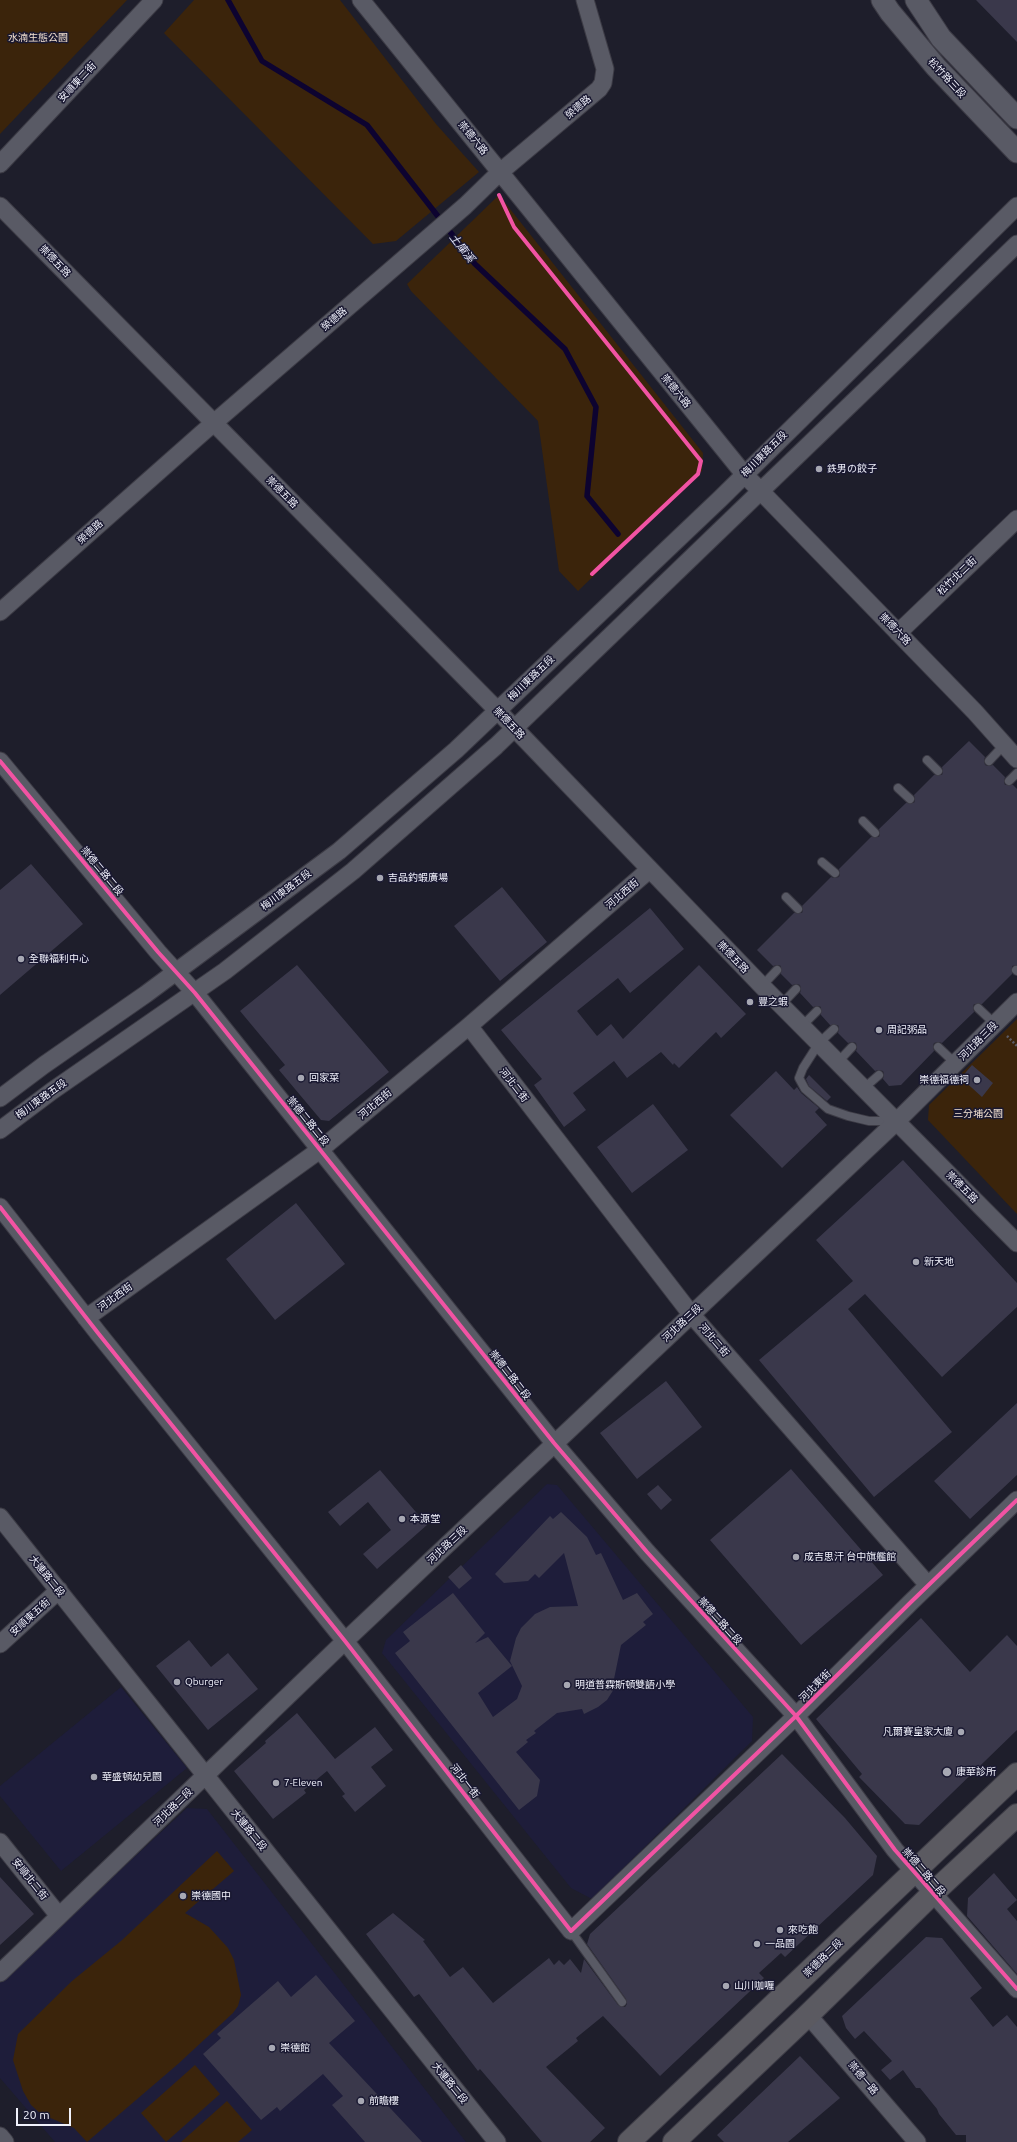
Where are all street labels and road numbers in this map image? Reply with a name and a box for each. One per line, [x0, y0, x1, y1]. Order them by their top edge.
street label: 松竹路三段 [926, 56, 968, 100]
street label: 安順東二街 [56, 60, 98, 104]
street label: 榮德路 [563, 93, 593, 121]
street label: 崇德六路 [456, 119, 490, 157]
street label: 崇德五路 [37, 242, 73, 280]
street label: 榮德路 [319, 305, 349, 333]
street label: 崇德六路 [659, 372, 693, 410]
street label: 梅川東路五段 [739, 429, 789, 479]
street label: 崇德五路 [264, 474, 300, 510]
street label: 榮德路 [75, 518, 105, 546]
street label: 松竹北二街 [935, 554, 979, 598]
street label: 崇德六路 [877, 610, 913, 648]
street label: 梅川東路五段 [505, 653, 557, 703]
street label: 崇德五路 [491, 704, 527, 742]
street label: 崇德二路二段 [78, 844, 126, 898]
street label: 梅川東路五段 [258, 867, 314, 913]
street label: 河北西街 [603, 876, 641, 912]
street label: 崇德五路 [715, 938, 751, 976]
street label: 河北路三段 [956, 1019, 1000, 1063]
street label: 河北二街 [497, 1066, 531, 1104]
street label: 梅川東路五段 [13, 1077, 69, 1121]
street label: 河北西街 [356, 1087, 394, 1121]
street label: 崇德二路二段 [284, 1094, 332, 1148]
street label: 崇德五路 [944, 1169, 980, 1205]
street label: 河北西街 [95, 1280, 135, 1314]
street label: 河北路三段 [660, 1302, 704, 1344]
street label: 河北二街 [696, 1321, 732, 1359]
street label: 崇德二路二段 [487, 1348, 533, 1402]
street label: 河北路三段 [425, 1524, 469, 1566]
street label: 大連路二段 [27, 1553, 67, 1599]
street label: 崇德二路二段 [695, 1595, 745, 1647]
street label: 安順東五街 [7, 1596, 53, 1638]
street label: 河北東街 [797, 1668, 833, 1704]
street label: 河北一街 [448, 1762, 482, 1800]
street label: 河北路二段 [151, 1785, 195, 1829]
street label: 大連路二段 [229, 1807, 269, 1853]
street label: 崇德二路二段 [900, 1845, 948, 1899]
street label: 安順北二街 [10, 1856, 50, 1902]
street label: 崇德路二段 [801, 1936, 845, 1980]
street label: 崇德一路 [846, 2059, 880, 2097]
street label: 大連路二段 [430, 2060, 470, 2106]

